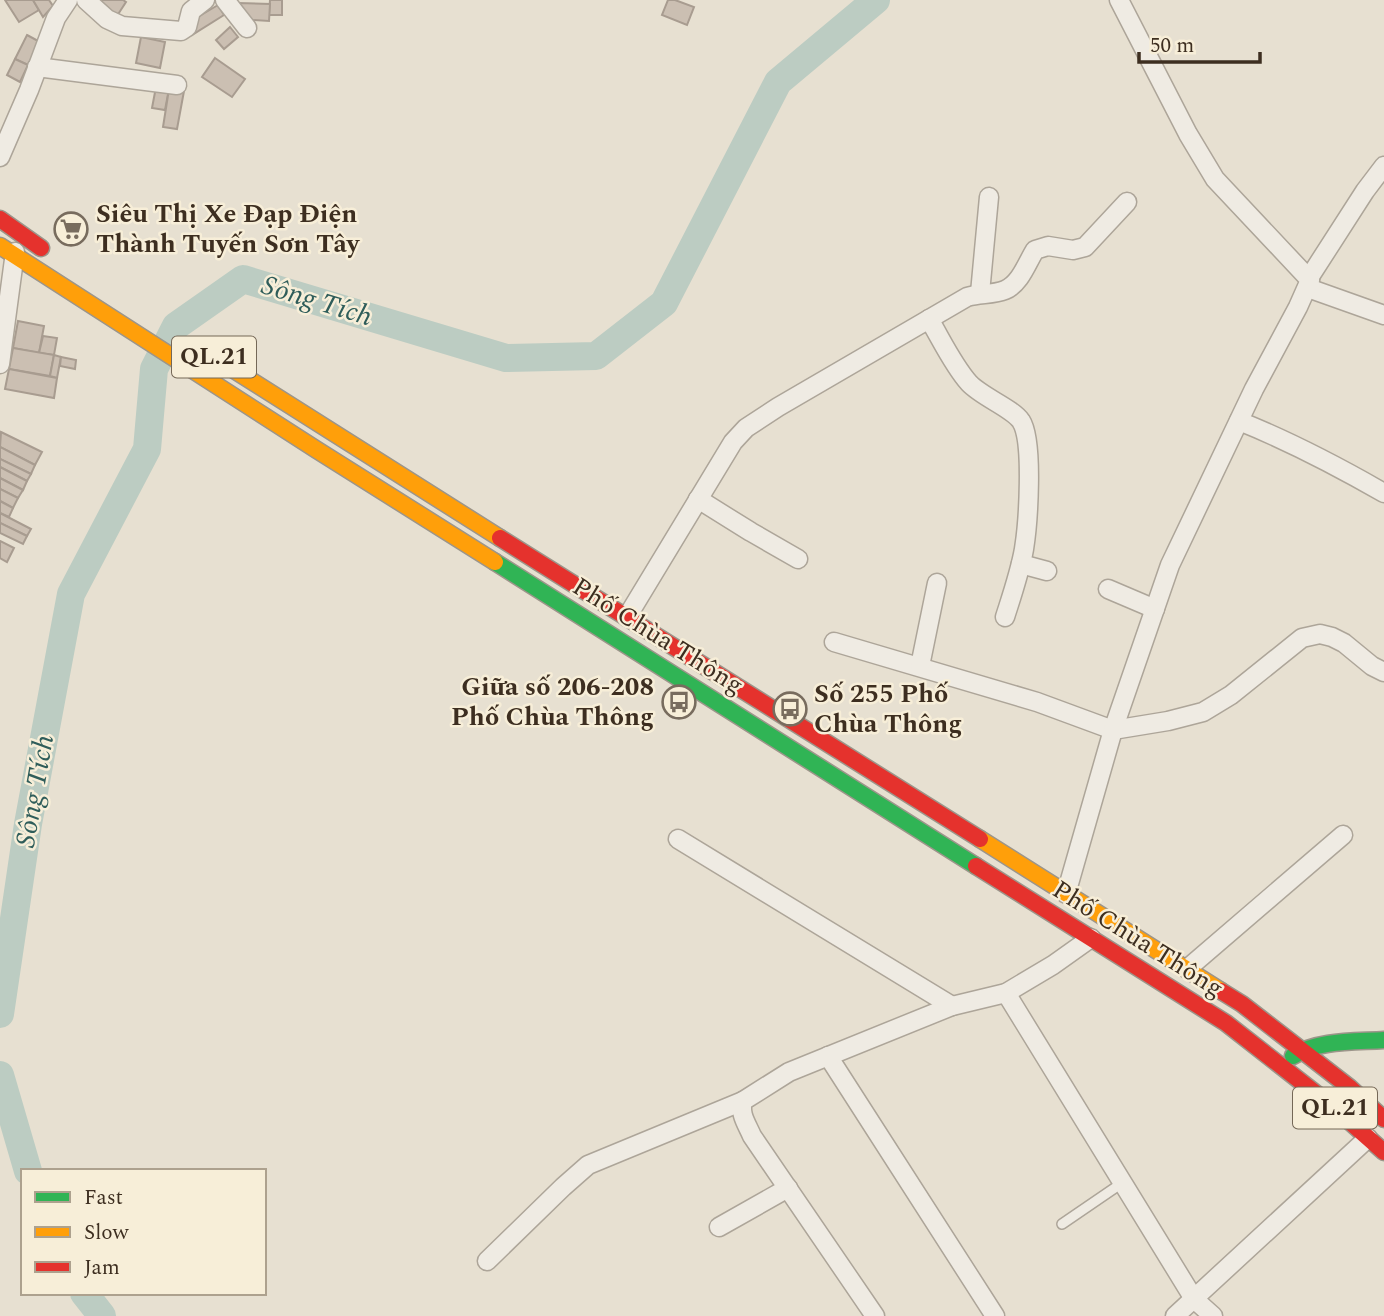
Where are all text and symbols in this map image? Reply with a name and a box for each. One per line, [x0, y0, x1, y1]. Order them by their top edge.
scale bar [1139, 21, 1260, 65]
text: 50 m [1150, 30, 1194, 62]
place label: Siêu Thị Xe Đạp Điện Thành Tuyến Sơn Tây [96, 194, 361, 264]
supermarket icon: Siêu Thị Xe Đạp Điện Thành Tuyến Sơn Tây [52, 210, 90, 248]
water label: Sông Tích [256, 264, 378, 338]
road number: QL.21 [172, 336, 256, 378]
street label: Phố Chùa Thông [564, 567, 752, 705]
place label: Giữa số 206-208 Phố Chùa Thông [451, 667, 654, 737]
place label: Số 255 Phố Chùa Thông [814, 674, 962, 744]
bus stop icon: Giữa số 206-208 Phố Chùa Thông [660, 683, 698, 721]
bus stop icon: Số 255 Phố Chùa Thông [771, 690, 809, 728]
water label: Sông Tích [4, 731, 66, 851]
street label: Phố Chùa Thông [1044, 870, 1232, 1008]
road number: QL.21 [1293, 1088, 1377, 1128]
legend [21, 1169, 266, 1295]
text: Fast [84, 1182, 123, 1214]
text: Slow [84, 1217, 130, 1249]
text: Jam [84, 1252, 120, 1284]

